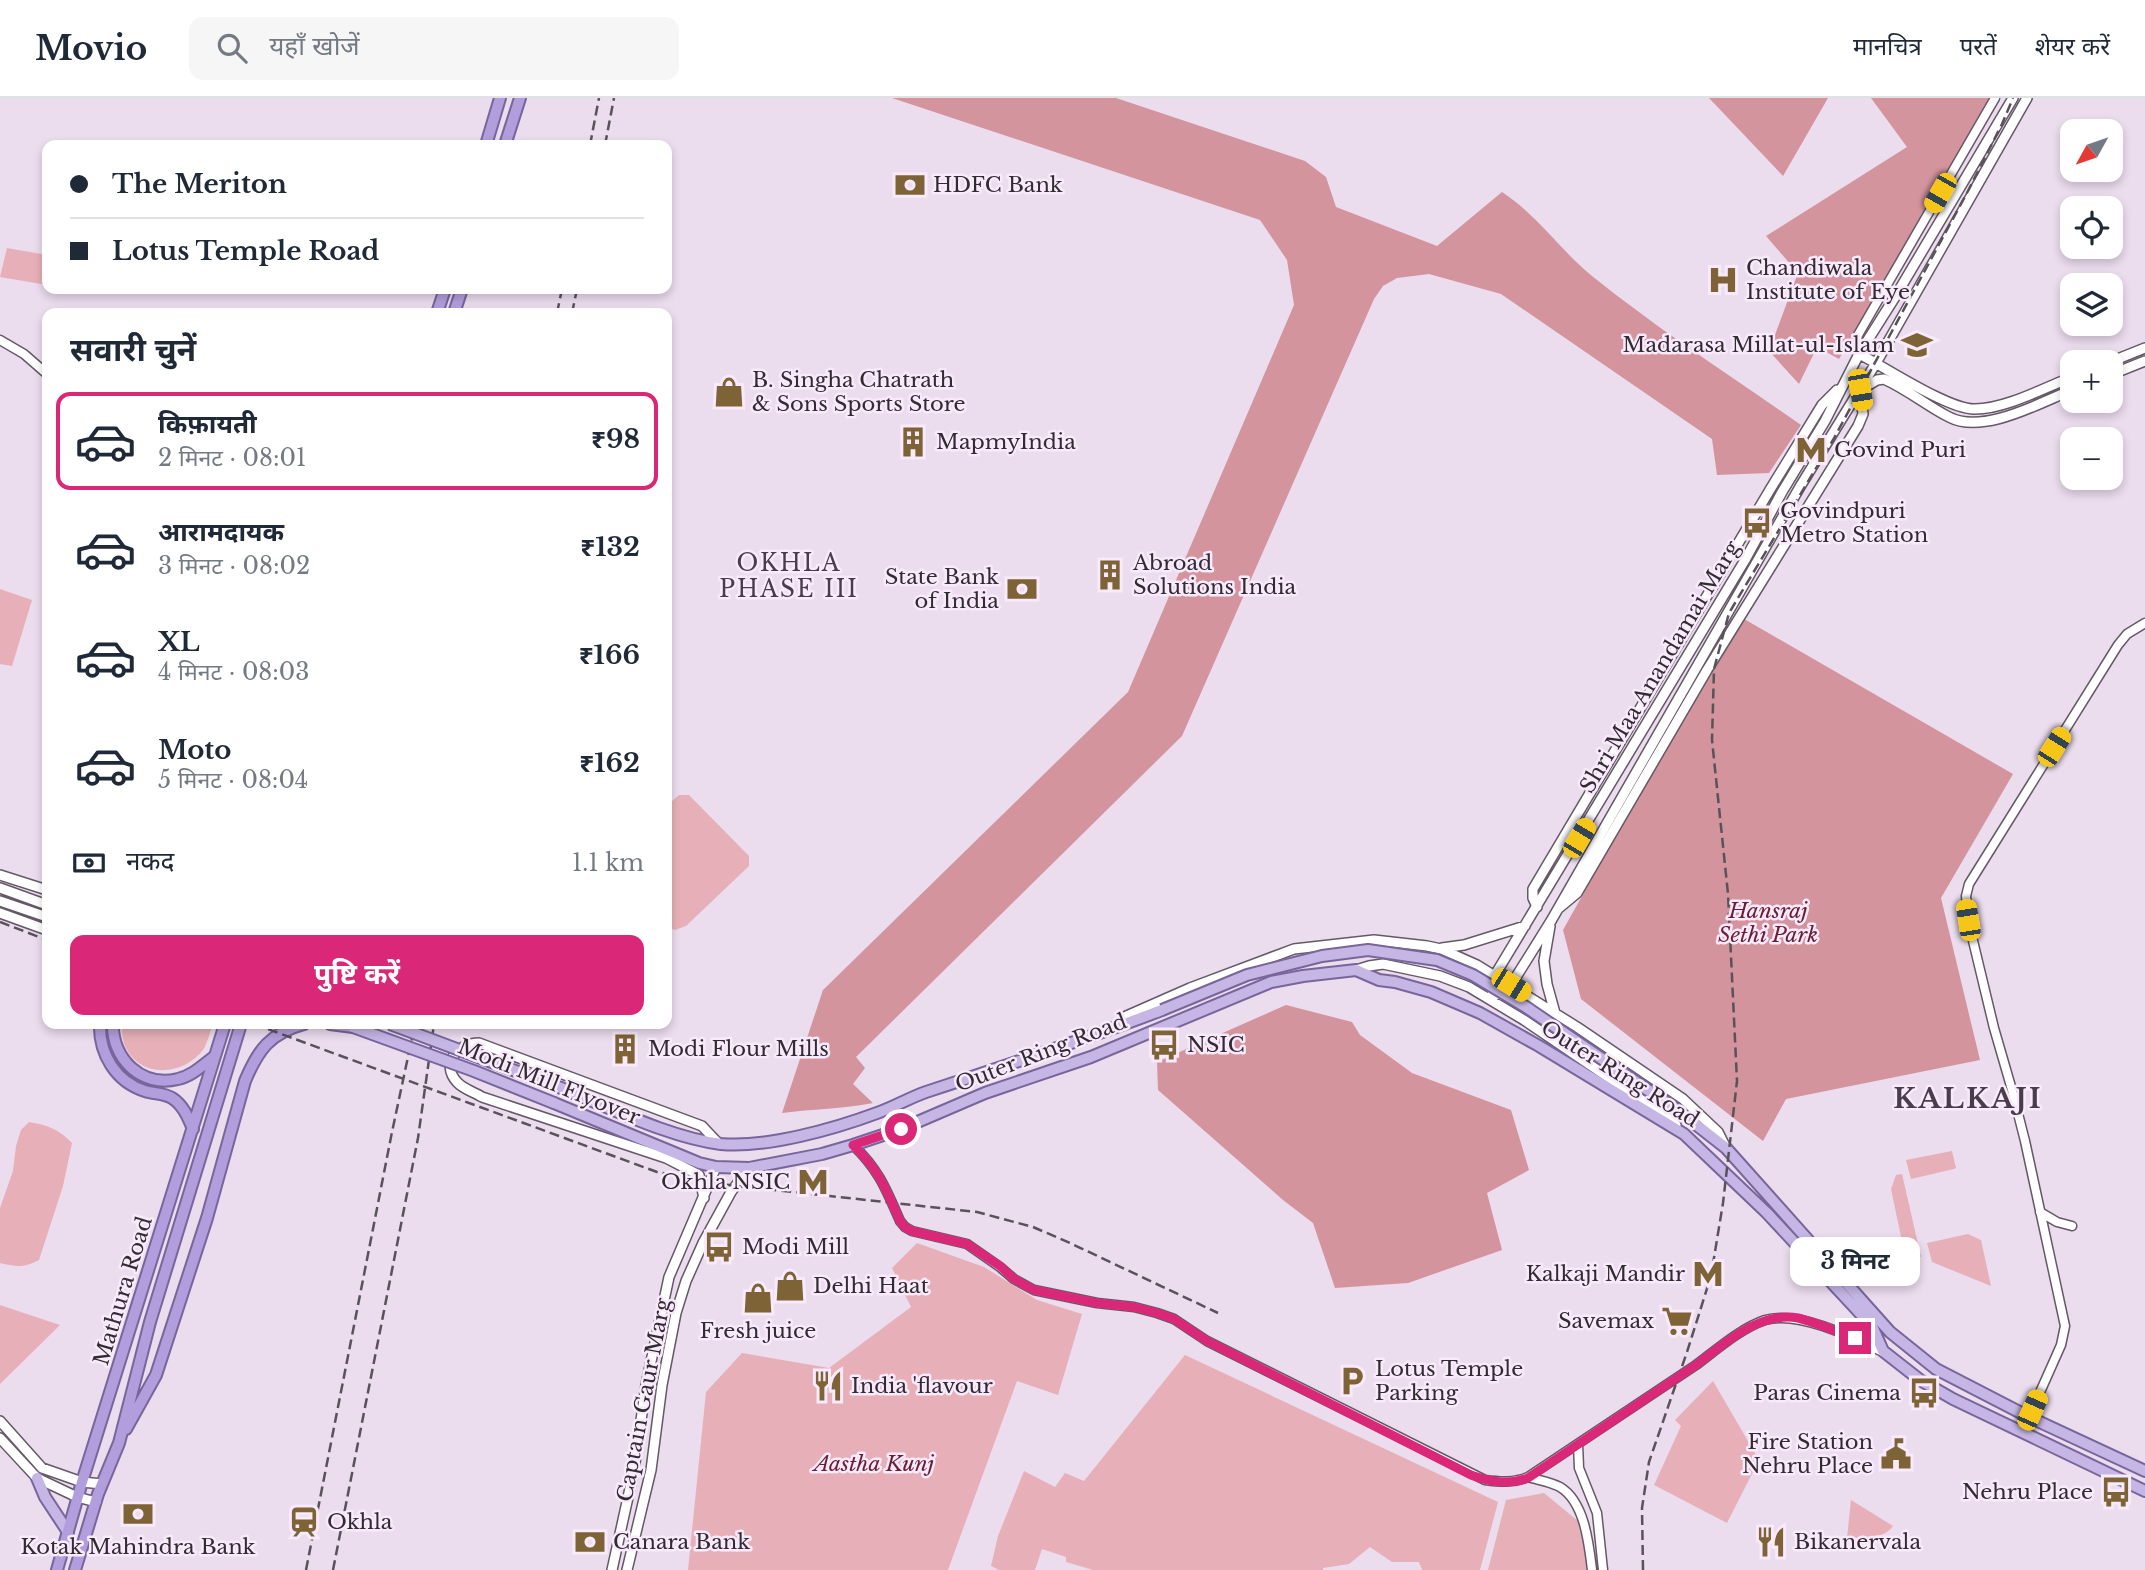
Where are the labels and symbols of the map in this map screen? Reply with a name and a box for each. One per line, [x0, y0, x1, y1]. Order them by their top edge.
north arrow [2060, 119, 2123, 182]
bank icon: HDFC Bank [893, 168, 927, 202]
car [1921, 170, 1960, 216]
place label: HDFC Bank [933, 172, 1063, 198]
place label: Chandiwala Institute of Eye [1746, 255, 1910, 305]
hospital icon: Chandiwala Institute of Eye [1706, 263, 1740, 297]
school or university icon: Madarasa Millat-ul-Islam [1900, 328, 1934, 362]
place label: Madarasa Millat-ul-Islam [1623, 332, 1894, 358]
place label: B. Singha Chatrath & Sons Sports Store [752, 367, 966, 417]
car [1847, 367, 1874, 413]
shop icon: B. Singha Chatrath & Sons Sports Store [712, 375, 746, 409]
building icon: MapmyIndia [896, 425, 930, 459]
place label: MapmyIndia [936, 429, 1076, 455]
metro station icon: Govind Puri [1794, 433, 1828, 467]
place label: Govind Puri [1834, 437, 1966, 463]
place label: Govindpuri Metro Station [1780, 498, 1928, 548]
bus stop icon: Govindpuri Metro Station [1740, 506, 1774, 540]
street label: Shri Maa Anandamai Marg [1574, 536, 1746, 798]
district label: OKHLA PHASE III [719, 549, 859, 603]
place label: Abroad Solutions India [1132, 550, 1297, 600]
building icon: Abroad Solutions India [1093, 558, 1127, 592]
place label: State Bank of India [885, 564, 999, 614]
bank icon: State Bank of India [1005, 572, 1039, 606]
car [2034, 724, 2075, 770]
car [1560, 815, 1599, 861]
park label: Hansraj Sethi Park [1718, 898, 1818, 948]
car [1955, 898, 1982, 942]
car [1488, 965, 1535, 1005]
street label: Outer Ring Road [951, 1008, 1131, 1098]
street label: Outer Ring Road [1536, 1015, 1704, 1133]
bus stop icon: NSIC [1147, 1028, 1181, 1062]
building icon: Modi Flour Mills [608, 1032, 642, 1066]
place label: NSIC [1187, 1032, 1245, 1058]
street label: Modi Mill Flyover [454, 1033, 644, 1131]
place label: Modi Flour Mills [648, 1036, 829, 1062]
district label: KALKAJI [1893, 1081, 2043, 1116]
route start [885, 1113, 917, 1145]
metro station icon: Okhla NSIC [796, 1165, 830, 1199]
place label: Okhla NSIC [661, 1169, 790, 1195]
street label: Mathura Road [88, 1213, 158, 1369]
bus stop icon: Modi Mill [702, 1230, 736, 1264]
place label: Modi Mill [742, 1234, 849, 1260]
callout: 3 मिनट [1790, 1236, 1920, 1286]
metro station icon: Kalkaji Mandir [1691, 1257, 1725, 1291]
place label: Kalkaji Mandir [1526, 1261, 1685, 1287]
shop icon: Delhi Haat [773, 1269, 807, 1303]
place label: Delhi Haat [813, 1273, 929, 1299]
shop icon: Fresh juice [741, 1281, 775, 1315]
street label: Captain Gaur Marg [612, 1296, 677, 1504]
supermarket icon: Savemax [1660, 1304, 1694, 1338]
place label: Savemax [1558, 1308, 1654, 1334]
place label: Fresh juice [700, 1318, 816, 1344]
route end [1839, 1322, 1871, 1354]
place label: Lotus Temple Parking [1375, 1356, 1523, 1406]
parking icon: Lotus Temple Parking [1335, 1364, 1369, 1398]
restaurant icon: India 'flavour [811, 1369, 845, 1403]
place label: India 'flavour [851, 1373, 993, 1399]
bus stop icon: Paras Cinema [1907, 1376, 1941, 1410]
place label: Paras Cinema [1753, 1380, 1901, 1406]
car [2014, 1387, 2051, 1433]
place label: Fire Station Nehru Place [1742, 1429, 1873, 1479]
public building icon: Fire Station Nehru Place [1879, 1437, 1913, 1471]
park label: Aastha Kunj [811, 1451, 935, 1477]
bus stop icon: Nehru Place [2099, 1475, 2133, 1509]
place label: Nehru Place [1962, 1479, 2093, 1505]
bank icon: Kotak Mahindra Bank [121, 1497, 155, 1531]
station icon: Okhla [287, 1505, 321, 1539]
place label: Okhla [327, 1509, 393, 1535]
bank icon: Canara Bank [573, 1525, 607, 1559]
restaurant icon: Bikanervala [1754, 1525, 1788, 1559]
place label: Canara Bank [613, 1529, 750, 1555]
place label: Bikanervala [1794, 1529, 1921, 1555]
place label: Kotak Mahindra Bank [20, 1534, 256, 1560]

